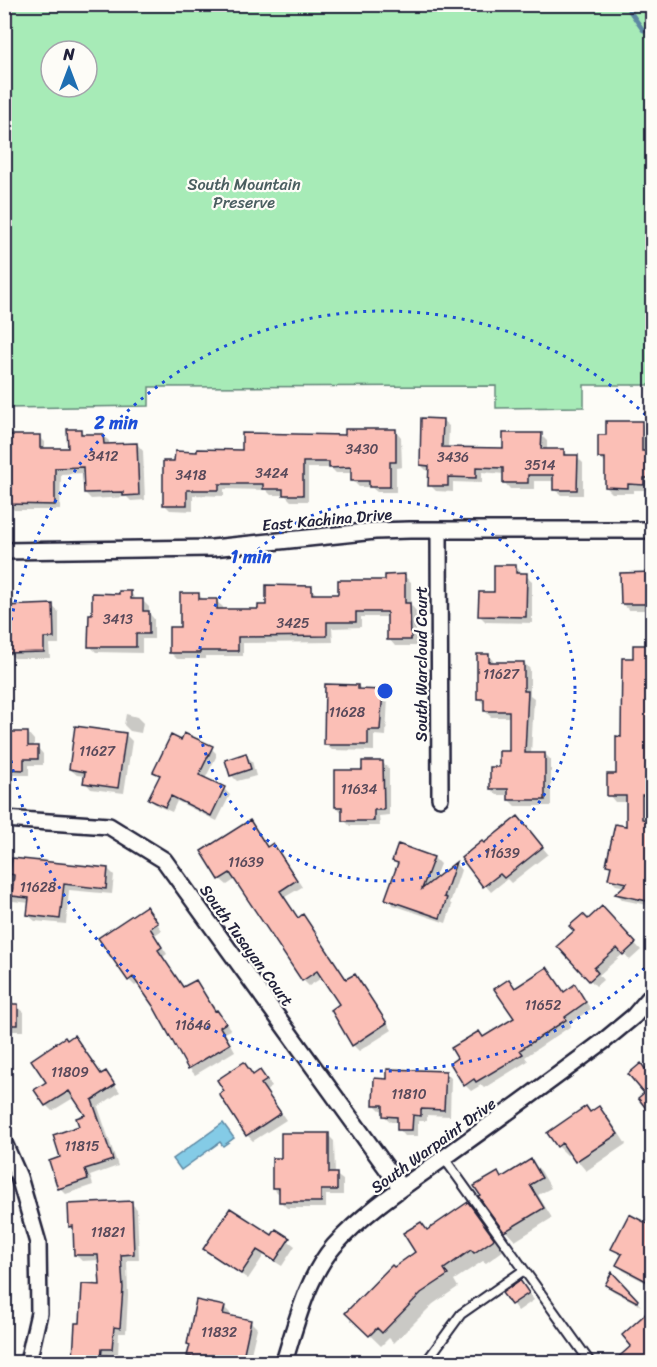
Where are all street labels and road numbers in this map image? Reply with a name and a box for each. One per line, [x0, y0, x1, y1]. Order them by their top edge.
street label: East Kachina Drive [261, 499, 394, 540]
street label: South Warcloud Court [407, 586, 436, 742]
street label: South Tusayan Court [192, 878, 301, 1013]
street label: South Warpaint Drive [364, 1090, 502, 1201]

